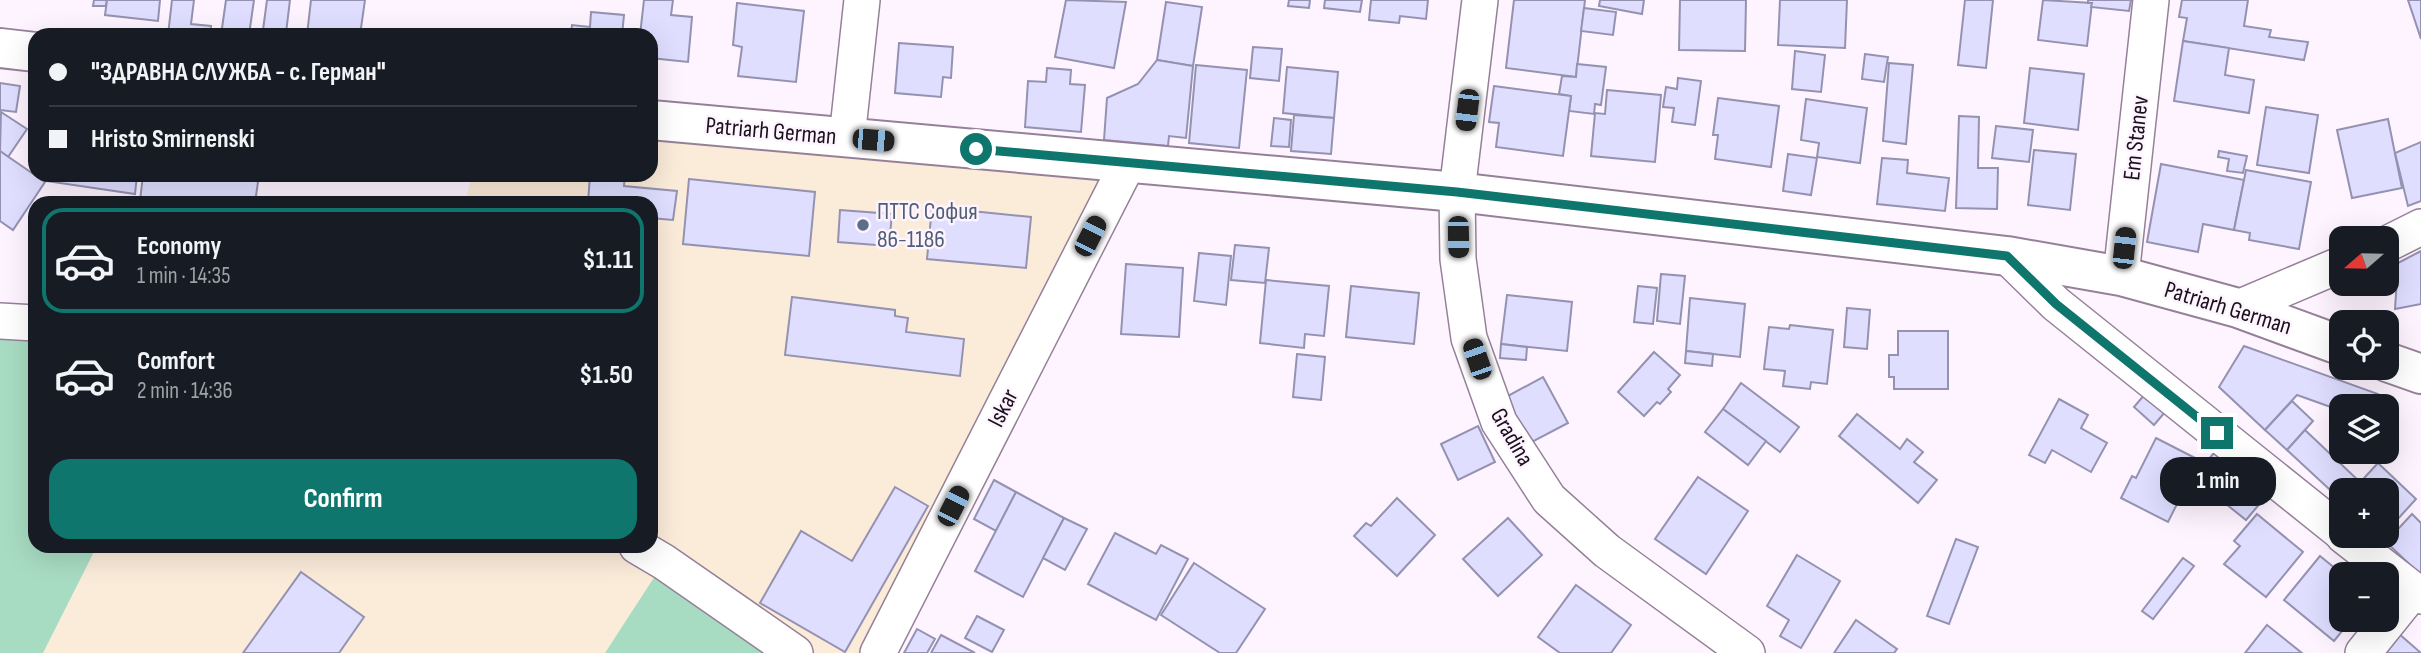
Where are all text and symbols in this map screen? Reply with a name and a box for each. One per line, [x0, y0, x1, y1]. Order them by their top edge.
text: "ЗДРАВНА СЛУЖБА - с. Герман" [91, 57, 386, 88]
car [1455, 88, 1480, 132]
street label: Em Stanev [2117, 94, 2155, 182]
street label: Patriarh German [704, 111, 838, 151]
text: Hristo Smirnenski [91, 124, 255, 155]
car [852, 128, 895, 152]
route start [960, 133, 992, 165]
place label: ПТТС София 86-1186 [877, 197, 978, 254]
car [1072, 213, 1109, 259]
car [1448, 216, 1469, 258]
marker: ПТТС София 86-1186 [855, 217, 871, 233]
car [2112, 226, 2137, 270]
north arrow [2329, 226, 2399, 296]
map controls [2329, 226, 2399, 632]
icon: car [53, 229, 116, 292]
text: Economy [137, 231, 221, 262]
text: $1.11 [582, 245, 633, 276]
text: 1 min · 14:35 [137, 262, 230, 290]
street label: Patriarh German [2161, 275, 2295, 341]
button: locate [2329, 310, 2399, 380]
car [1461, 336, 1494, 382]
icon: car [53, 344, 116, 407]
text: Comfort [137, 346, 215, 377]
text: $1.50 [579, 360, 633, 391]
text: 2 min · 14:36 [137, 377, 233, 405]
street label: Iskar [981, 384, 1025, 432]
button: layers [2329, 394, 2399, 464]
street label: Gradina [1484, 403, 1540, 471]
route end [2201, 417, 2233, 449]
callout: 1 min [2159, 458, 2275, 506]
button: Confirm [49, 459, 637, 539]
text: 1 min [2197, 467, 2239, 495]
button: + [2329, 478, 2399, 548]
car [935, 483, 972, 529]
button: − [2329, 562, 2399, 632]

